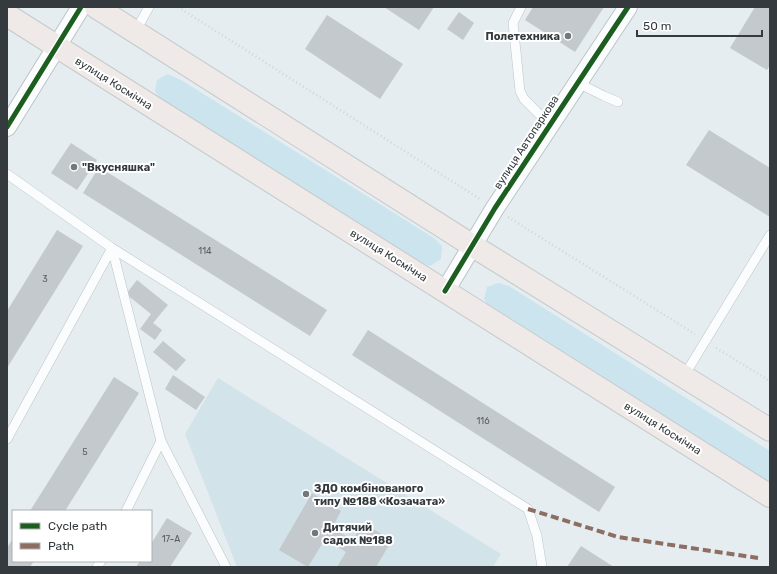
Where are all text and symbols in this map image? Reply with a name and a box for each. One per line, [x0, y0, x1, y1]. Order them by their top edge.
scale bar [637, 12, 762, 38]
text: 50 m [643, 19, 671, 33]
place label: Полетехника [486, 30, 560, 43]
marker: Полетехника [563, 31, 573, 41]
street label: вулиця Космічна [73, 54, 155, 112]
street label: вулиця Автопаркова [491, 93, 562, 192]
place label: "Вкусняшка" [82, 161, 155, 174]
marker: "Вкусняшка" [69, 162, 79, 172]
street label: вулиця Космічна [348, 226, 430, 284]
house number: 114 [198, 246, 212, 256]
house number: 3 [42, 274, 48, 284]
street label: вулиця Космічна [622, 399, 704, 457]
house number: 116 [476, 416, 490, 426]
house number: 5 [82, 447, 88, 457]
place label: ЗДО комбінованого типу №188 «Козачата» [314, 482, 445, 508]
marker: ЗДО комбінованого типу №188 «Козачата» [301, 489, 311, 499]
legend [12, 510, 152, 562]
text: Cycle path [48, 519, 107, 533]
place label: Дитячий садок №188 [323, 521, 393, 547]
marker: Дитячий садок №188 [310, 528, 320, 538]
house number: 17-А [162, 534, 180, 544]
text: Path [48, 539, 74, 553]

